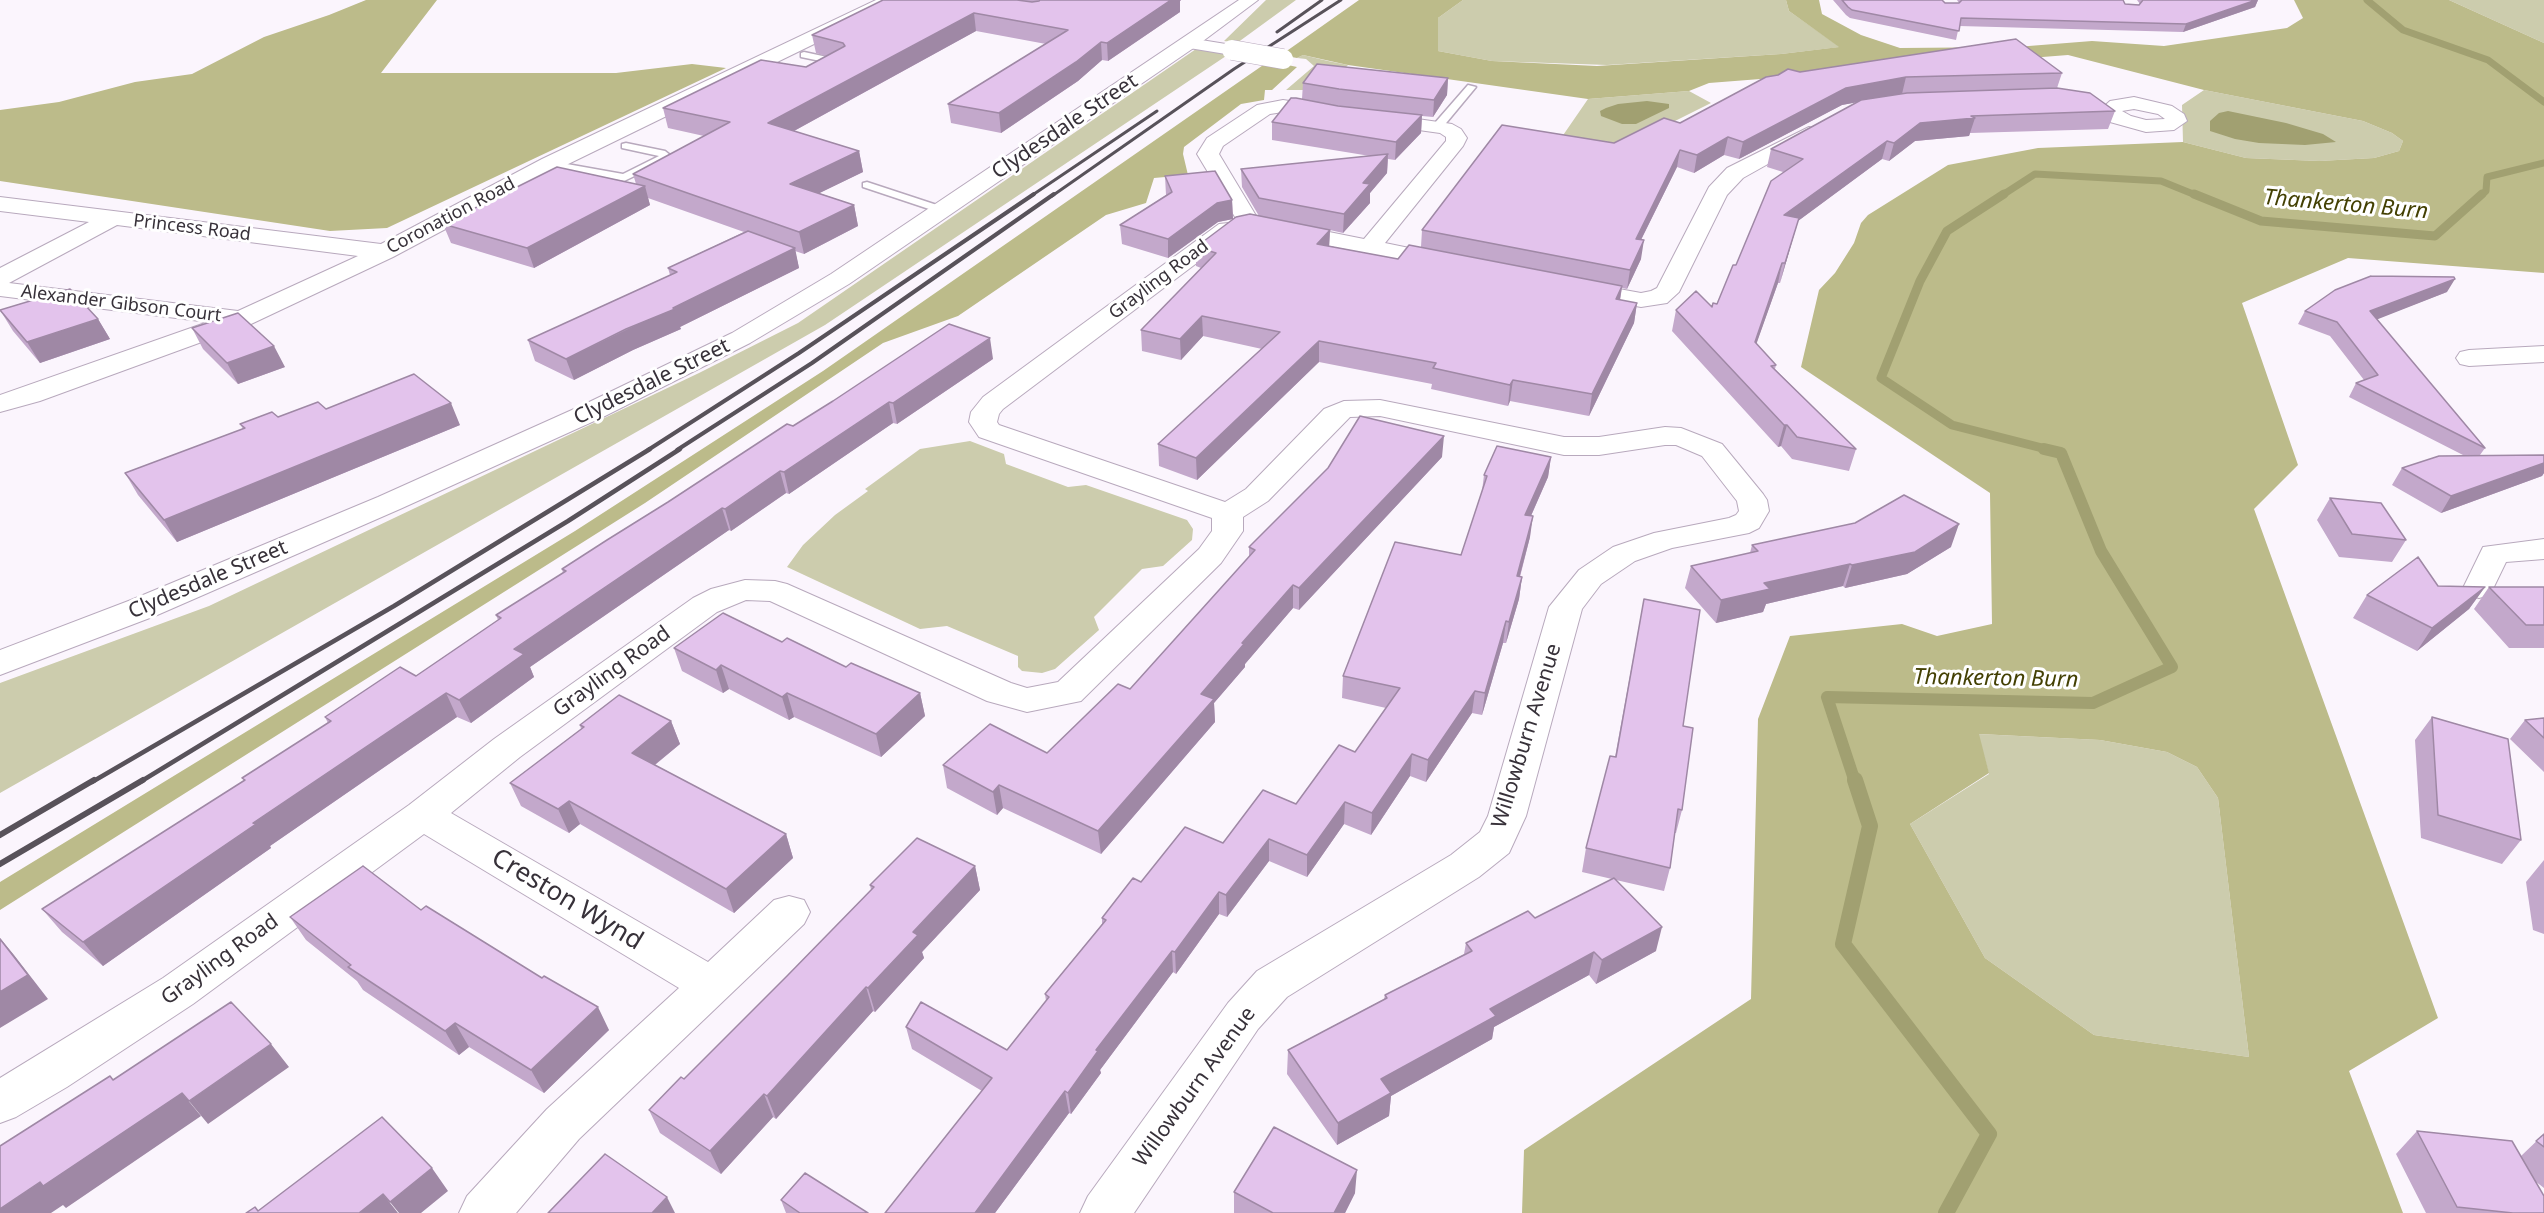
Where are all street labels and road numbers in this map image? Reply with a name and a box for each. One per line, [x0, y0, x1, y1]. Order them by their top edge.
street label: Clydesdale Street [987, 69, 1143, 185]
street label: Coronation Road [383, 173, 519, 259]
street label: Princess Road [132, 210, 252, 246]
street label: Grayling Road [1105, 236, 1213, 324]
street label: Alexander Gibson Court [20, 281, 222, 327]
street label: Clydesdale Street [570, 333, 734, 431]
street label: Clydesdale Street [125, 535, 291, 625]
street label: Grayling Road [548, 621, 676, 723]
street label: Willowburn Avenue [1487, 641, 1567, 831]
street label: Creston Wynd [486, 843, 648, 957]
street label: Grayling Road [156, 909, 284, 1011]
street label: Willowburn Avenue [1129, 1002, 1261, 1172]

